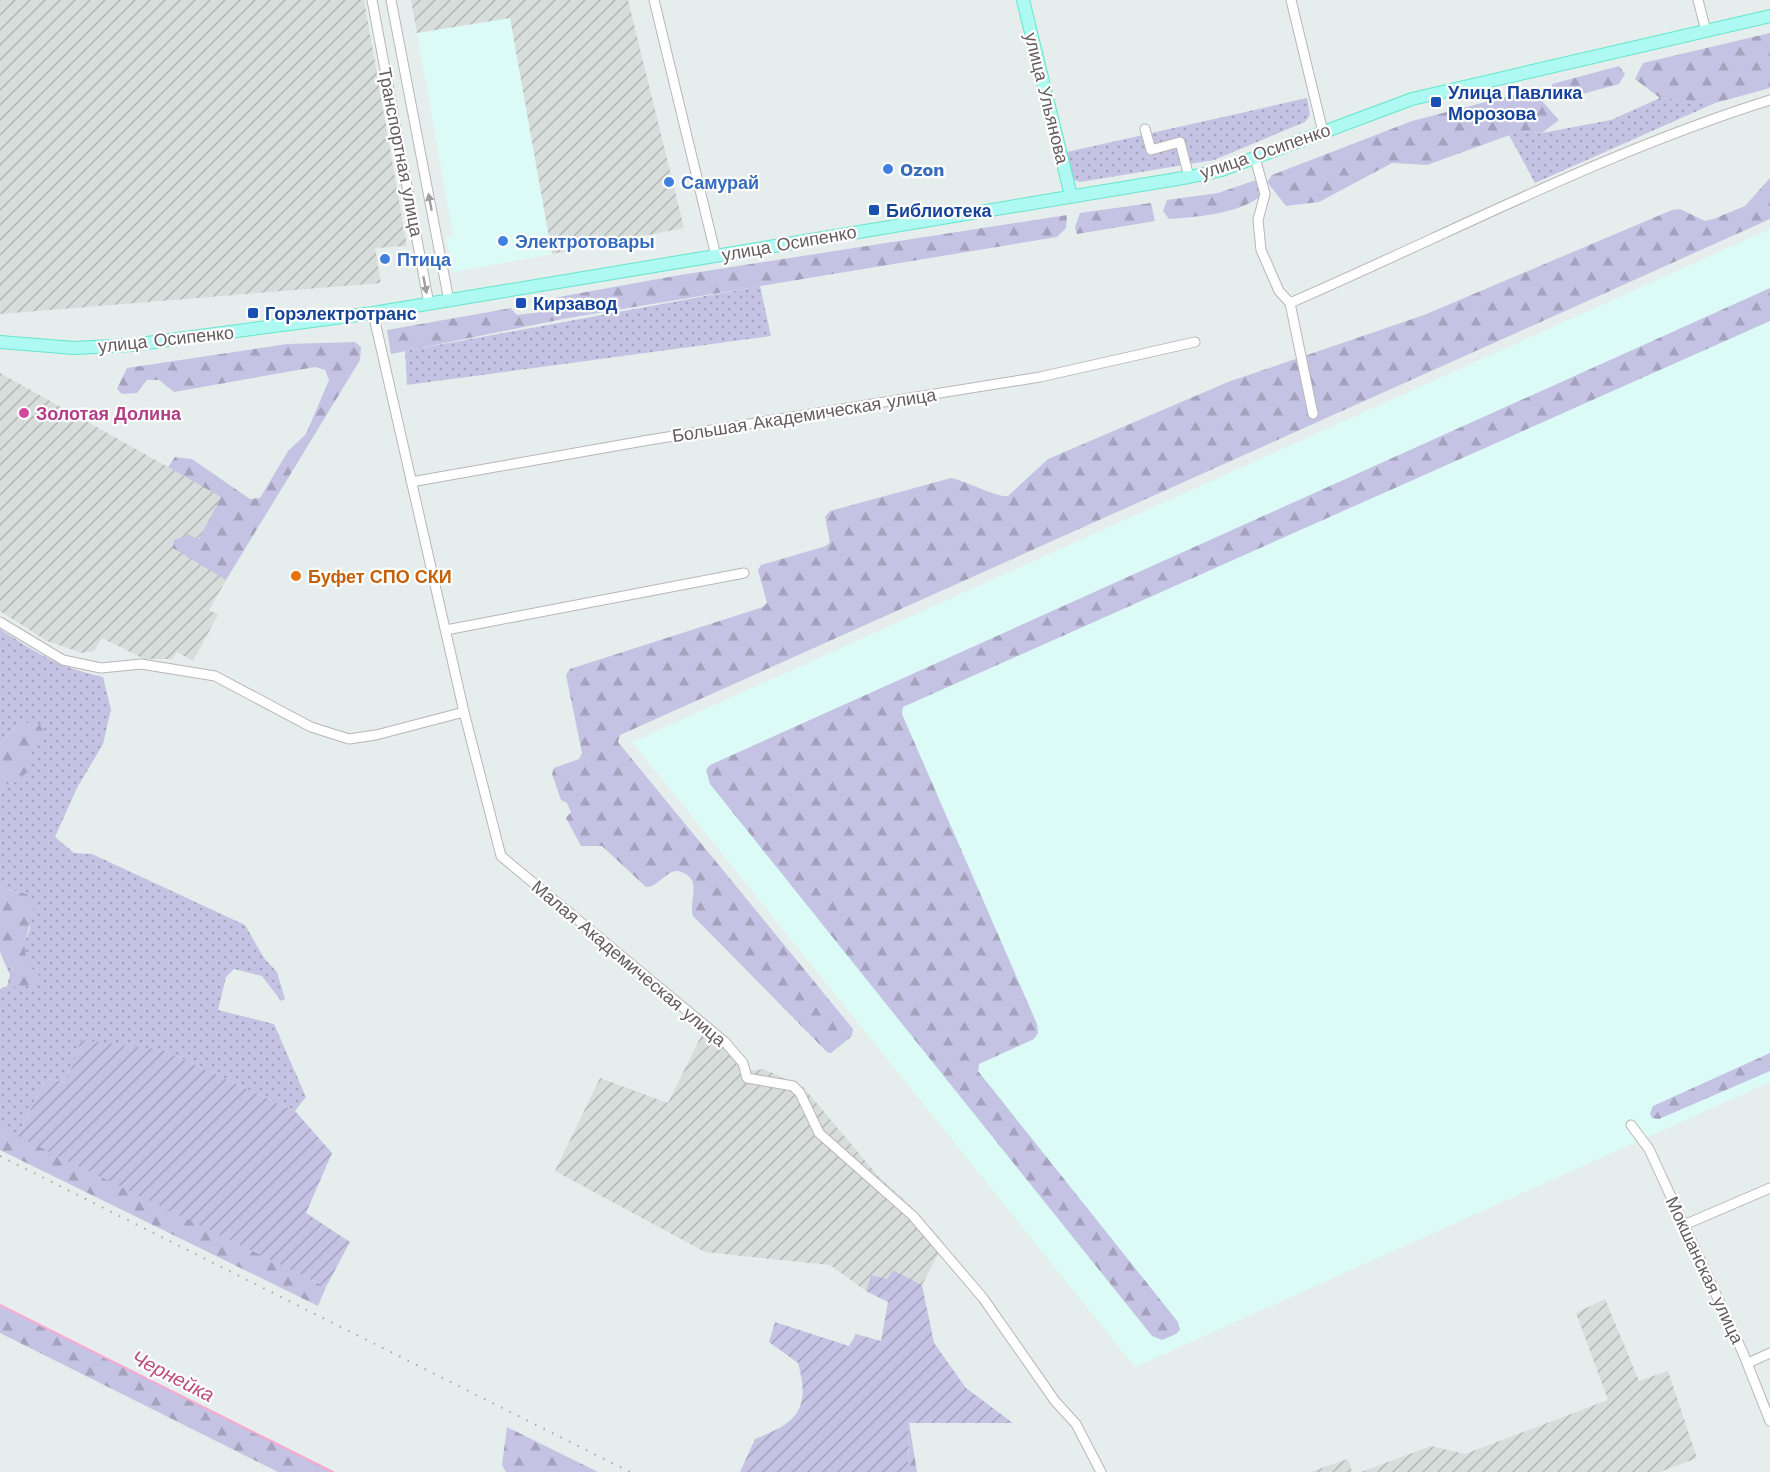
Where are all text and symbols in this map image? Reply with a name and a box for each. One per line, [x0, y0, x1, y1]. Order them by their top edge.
street label: улица Ульянова [1021, 30, 1074, 167]
street label: Транспортная улица [374, 66, 428, 239]
place label: Улица Павлика Морозова [1448, 82, 1583, 124]
marker: Улица Павлика Морозова [1429, 95, 1443, 109]
street label: улица Осипенко [1197, 119, 1333, 183]
place label: Ozon [900, 159, 944, 180]
marker: Ozon [881, 162, 895, 176]
place label: Самурай [681, 172, 759, 193]
marker: Самурай [662, 175, 676, 189]
one-way arrow [425, 192, 434, 211]
place label: Библиотека [886, 200, 993, 221]
marker: Библиотека [867, 203, 881, 217]
street label: улица Осипенко [720, 221, 858, 265]
place label: Электротовары [515, 231, 655, 252]
marker: Электротовары [496, 234, 510, 248]
place label: Птица [397, 249, 452, 270]
marker: Птица [378, 252, 392, 266]
one-way arrow [421, 275, 430, 294]
place label: Кирзавод [533, 293, 618, 314]
marker: Кирзавод [514, 296, 528, 310]
place label: Горэлектротранс [265, 303, 417, 324]
marker: Горэлектротранс [246, 306, 260, 320]
street label: улица Осипенко [97, 321, 235, 357]
street label: Большая Академическая улица [671, 384, 938, 446]
place label: Золотая Долина [36, 403, 182, 424]
marker: Золотая Долина [17, 406, 31, 420]
place label: Буфет СПО СКИ [308, 566, 452, 587]
marker: Буфет СПО СКИ [289, 569, 303, 583]
street label: Малая Академическая улица [528, 876, 731, 1051]
street label: Мокшанская улица [1662, 1193, 1749, 1348]
water label: Чернейка [128, 1345, 218, 1407]

